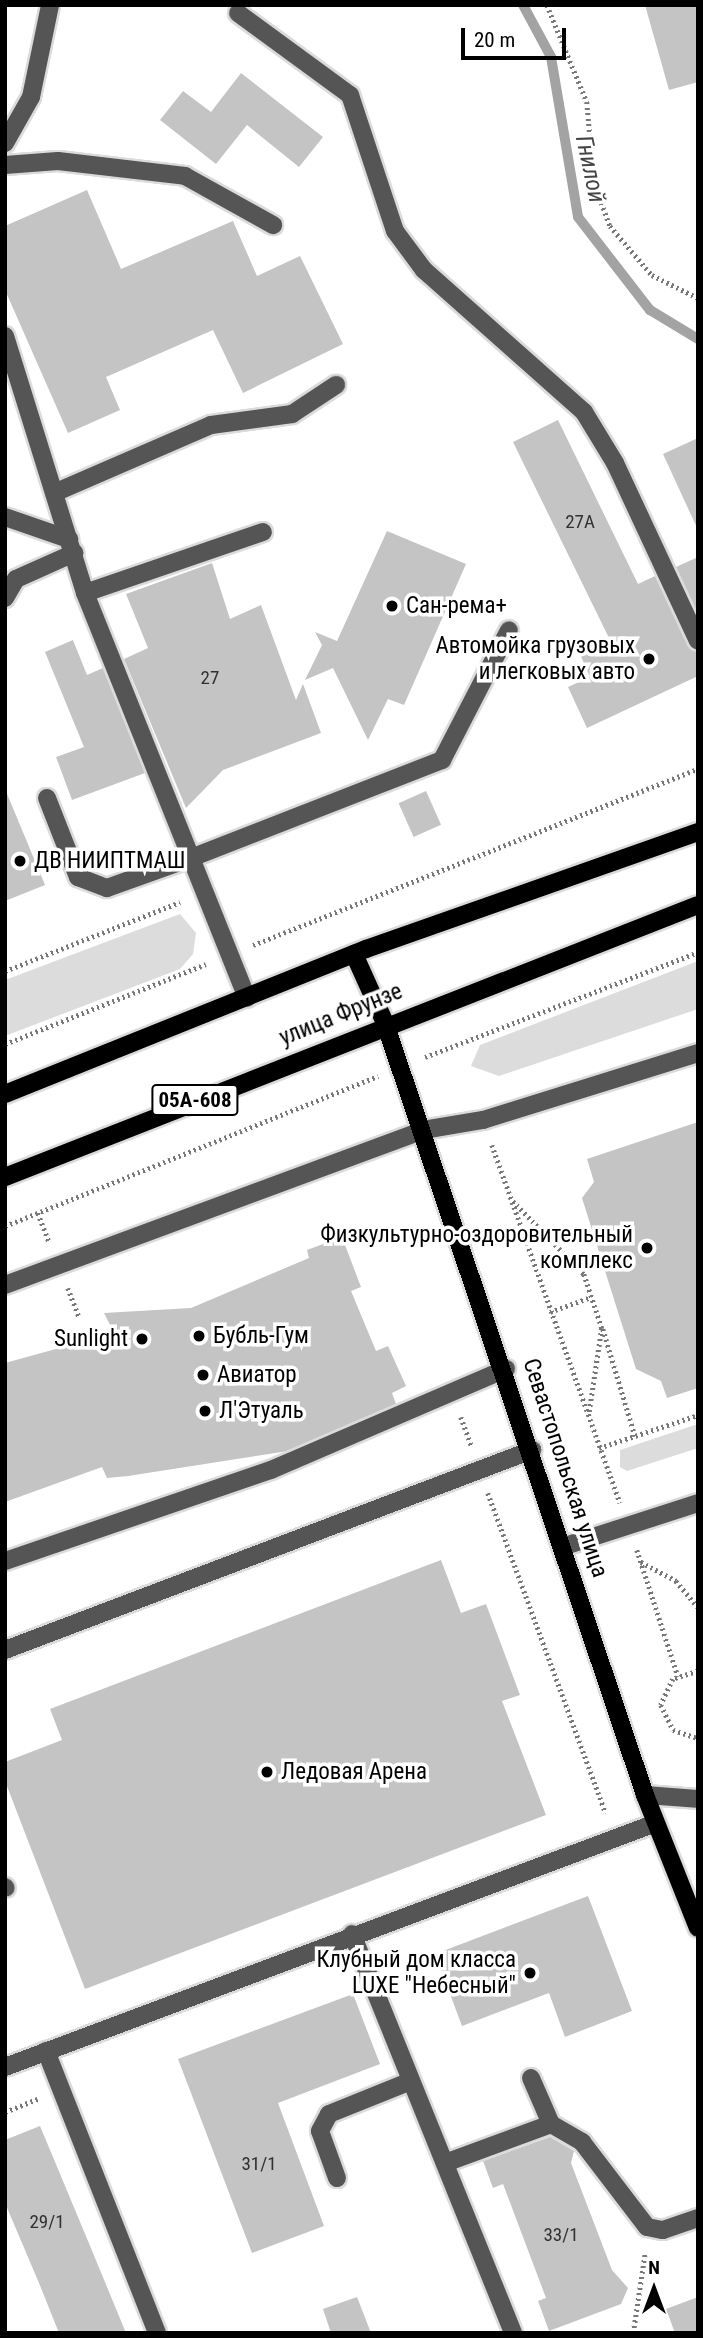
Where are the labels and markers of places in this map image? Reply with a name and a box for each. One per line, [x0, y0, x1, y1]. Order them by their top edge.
place label: Сан-рема+ [406, 592, 507, 620]
marker: Сан-рема+ [384, 598, 400, 614]
place label: Автомойка грузовых и легковых авто [435, 632, 635, 686]
marker: Автомойка грузовых и легковых авто [641, 651, 657, 667]
place label: ДВ НИИПТМАШ [34, 847, 186, 875]
marker: ДВ НИИПТМАШ [12, 853, 28, 869]
place label: Физкультурно-оздоровительный комплекс [320, 1221, 633, 1275]
marker: Физкультурно-оздоровительный комплекс [639, 1240, 655, 1256]
place label: Бубль-Гум [213, 1322, 309, 1350]
place label: Sunlight [54, 1325, 128, 1353]
marker: Бубль-Гум [191, 1328, 207, 1344]
marker: Sunlight [134, 1331, 150, 1347]
place label: Авиатор [217, 1361, 297, 1389]
marker: Авиатор [195, 1367, 211, 1383]
place label: Л'Этуаль [219, 1397, 304, 1425]
marker: Л'Этуаль [197, 1403, 213, 1419]
place label: Ледовая Арена [281, 1758, 427, 1786]
marker: Ледовая Арена [259, 1764, 275, 1780]
place label: Клубный дом класса LUXE "Небесный" [316, 1946, 516, 2000]
marker: Клубный дом класса LUXE "Небесный" [522, 1965, 538, 1981]

